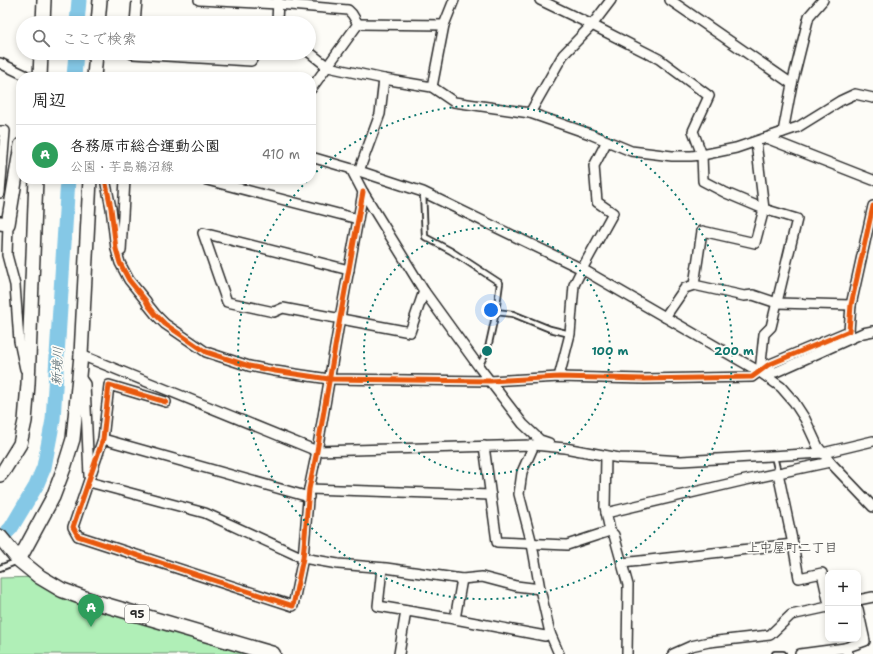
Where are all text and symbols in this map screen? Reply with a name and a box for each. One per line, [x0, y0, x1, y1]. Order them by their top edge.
search box [16, 16, 316, 60]
icon: search [30, 27, 52, 49]
text: ここで検索 [62, 29, 137, 49]
text: 周辺 [32, 89, 66, 111]
text: 各務原市総合運動公園 [70, 136, 220, 156]
text: A [40, 146, 50, 163]
text: 410 m [262, 146, 300, 163]
text: 公園 · 芋島鵜沼線 [70, 158, 174, 175]
your location [481, 300, 501, 320]
text: 100 m [592, 343, 629, 359]
text: 200 m [714, 343, 754, 359]
centre of rings [480, 344, 494, 358]
water label: 新境川 [47, 346, 67, 386]
district label: 上中屋町二丁目 [746, 539, 838, 556]
map controls [825, 570, 861, 642]
button: + [825, 570, 861, 606]
pin: A [78, 594, 104, 627]
road number: 95 [125, 605, 149, 623]
button: − [825, 606, 861, 642]

